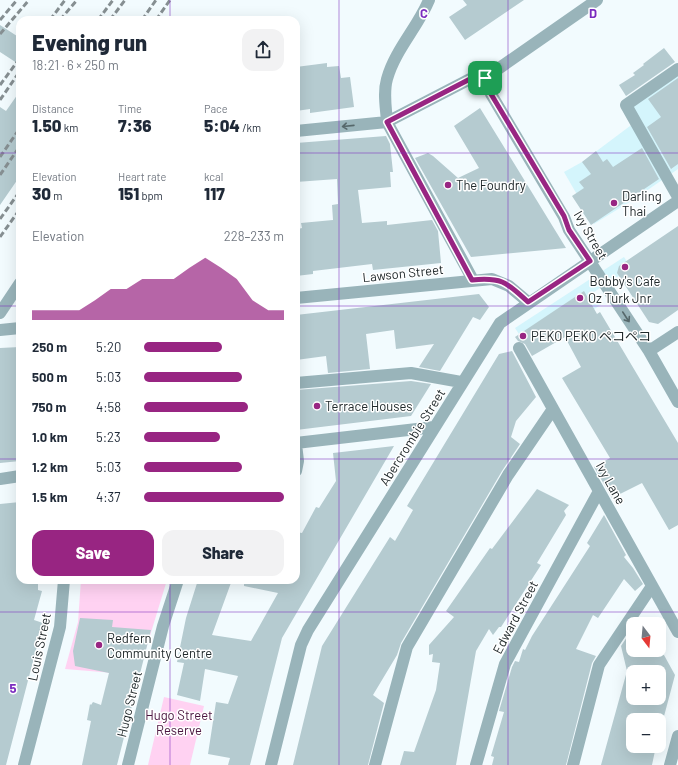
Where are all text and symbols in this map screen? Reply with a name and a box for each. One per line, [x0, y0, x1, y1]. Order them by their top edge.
text: C [420, 5, 428, 21]
text: D [589, 5, 597, 21]
text: Evening run [32, 29, 147, 55]
button: share [242, 29, 284, 71]
text: 18:21 · 6 × 250 m [32, 57, 119, 73]
pin [468, 61, 502, 95]
icon: arrive [474, 67, 496, 89]
text: Distance [32, 102, 74, 115]
text: Time [118, 102, 142, 115]
text: Pace [204, 102, 228, 115]
text: 1.50 [32, 115, 62, 135]
text: 7:36 [118, 115, 152, 135]
text: 5:04 [204, 115, 240, 135]
text: km [62, 121, 78, 134]
text: /km [240, 121, 261, 134]
one-way arrow [342, 122, 355, 129]
text: Elevation [32, 170, 76, 183]
text: Heart rate [118, 170, 166, 183]
text: kcal [204, 170, 223, 183]
place label: The Foundry [456, 177, 526, 193]
marker: The Foundry [443, 180, 453, 190]
text: 30 [32, 183, 51, 203]
text: 151 [118, 183, 139, 203]
text: 117 [204, 183, 225, 203]
place label: Darling Thai [622, 188, 662, 219]
text: m [51, 189, 62, 202]
text: bpm [139, 189, 163, 202]
marker: Darling Thai [609, 198, 619, 208]
street label: Ivy Street [571, 208, 611, 262]
text: Elevation [32, 228, 84, 244]
text: 228–233 m [224, 228, 284, 244]
street label: Lawson Street [362, 261, 444, 285]
marker: Bobby's Cafe [620, 262, 630, 272]
place label: Bobby's Cafe [590, 273, 660, 289]
place label: Oz Turk Jnr [588, 290, 652, 306]
marker: Oz Turk Jnr [575, 293, 585, 303]
one-way arrow [622, 312, 631, 323]
place label: PEKO PEKO ペコペコ [531, 328, 651, 344]
marker: PEKO PEKO ペコペコ [518, 331, 528, 341]
text: 250 m [32, 339, 67, 355]
text: 5:20 [96, 339, 121, 355]
text: 500 m [32, 369, 67, 385]
text: 5:03 [96, 369, 121, 385]
street label: Abercrombie Street [376, 386, 448, 488]
place label: Terrace Houses [325, 398, 413, 414]
text: 750 m [32, 399, 66, 415]
text: 4:58 [96, 399, 121, 415]
marker: Terrace Houses [312, 401, 322, 411]
text: 1.0 km [32, 429, 68, 445]
text: 5:23 [96, 429, 121, 445]
text: 1.2 km [32, 459, 68, 475]
text: 5:03 [96, 459, 121, 475]
street label: Ivy Lane [593, 459, 629, 507]
text: 1.5 km [32, 489, 68, 505]
text: 4:37 [96, 489, 120, 505]
button: Save [32, 530, 154, 576]
button: Share [162, 530, 284, 576]
street label: Edward Street [489, 578, 541, 656]
street label: Louis Street [24, 612, 54, 682]
north arrow [626, 617, 666, 657]
map controls [626, 617, 666, 753]
place label: Redfern Community Centre [107, 630, 212, 661]
marker: Redfern Community Centre [94, 640, 104, 650]
button: + [626, 665, 666, 705]
street label: Hugo Street [113, 669, 145, 739]
text: 5 [9, 680, 17, 696]
park label: Hugo Street Reserve [145, 707, 213, 738]
button: − [626, 713, 666, 753]

